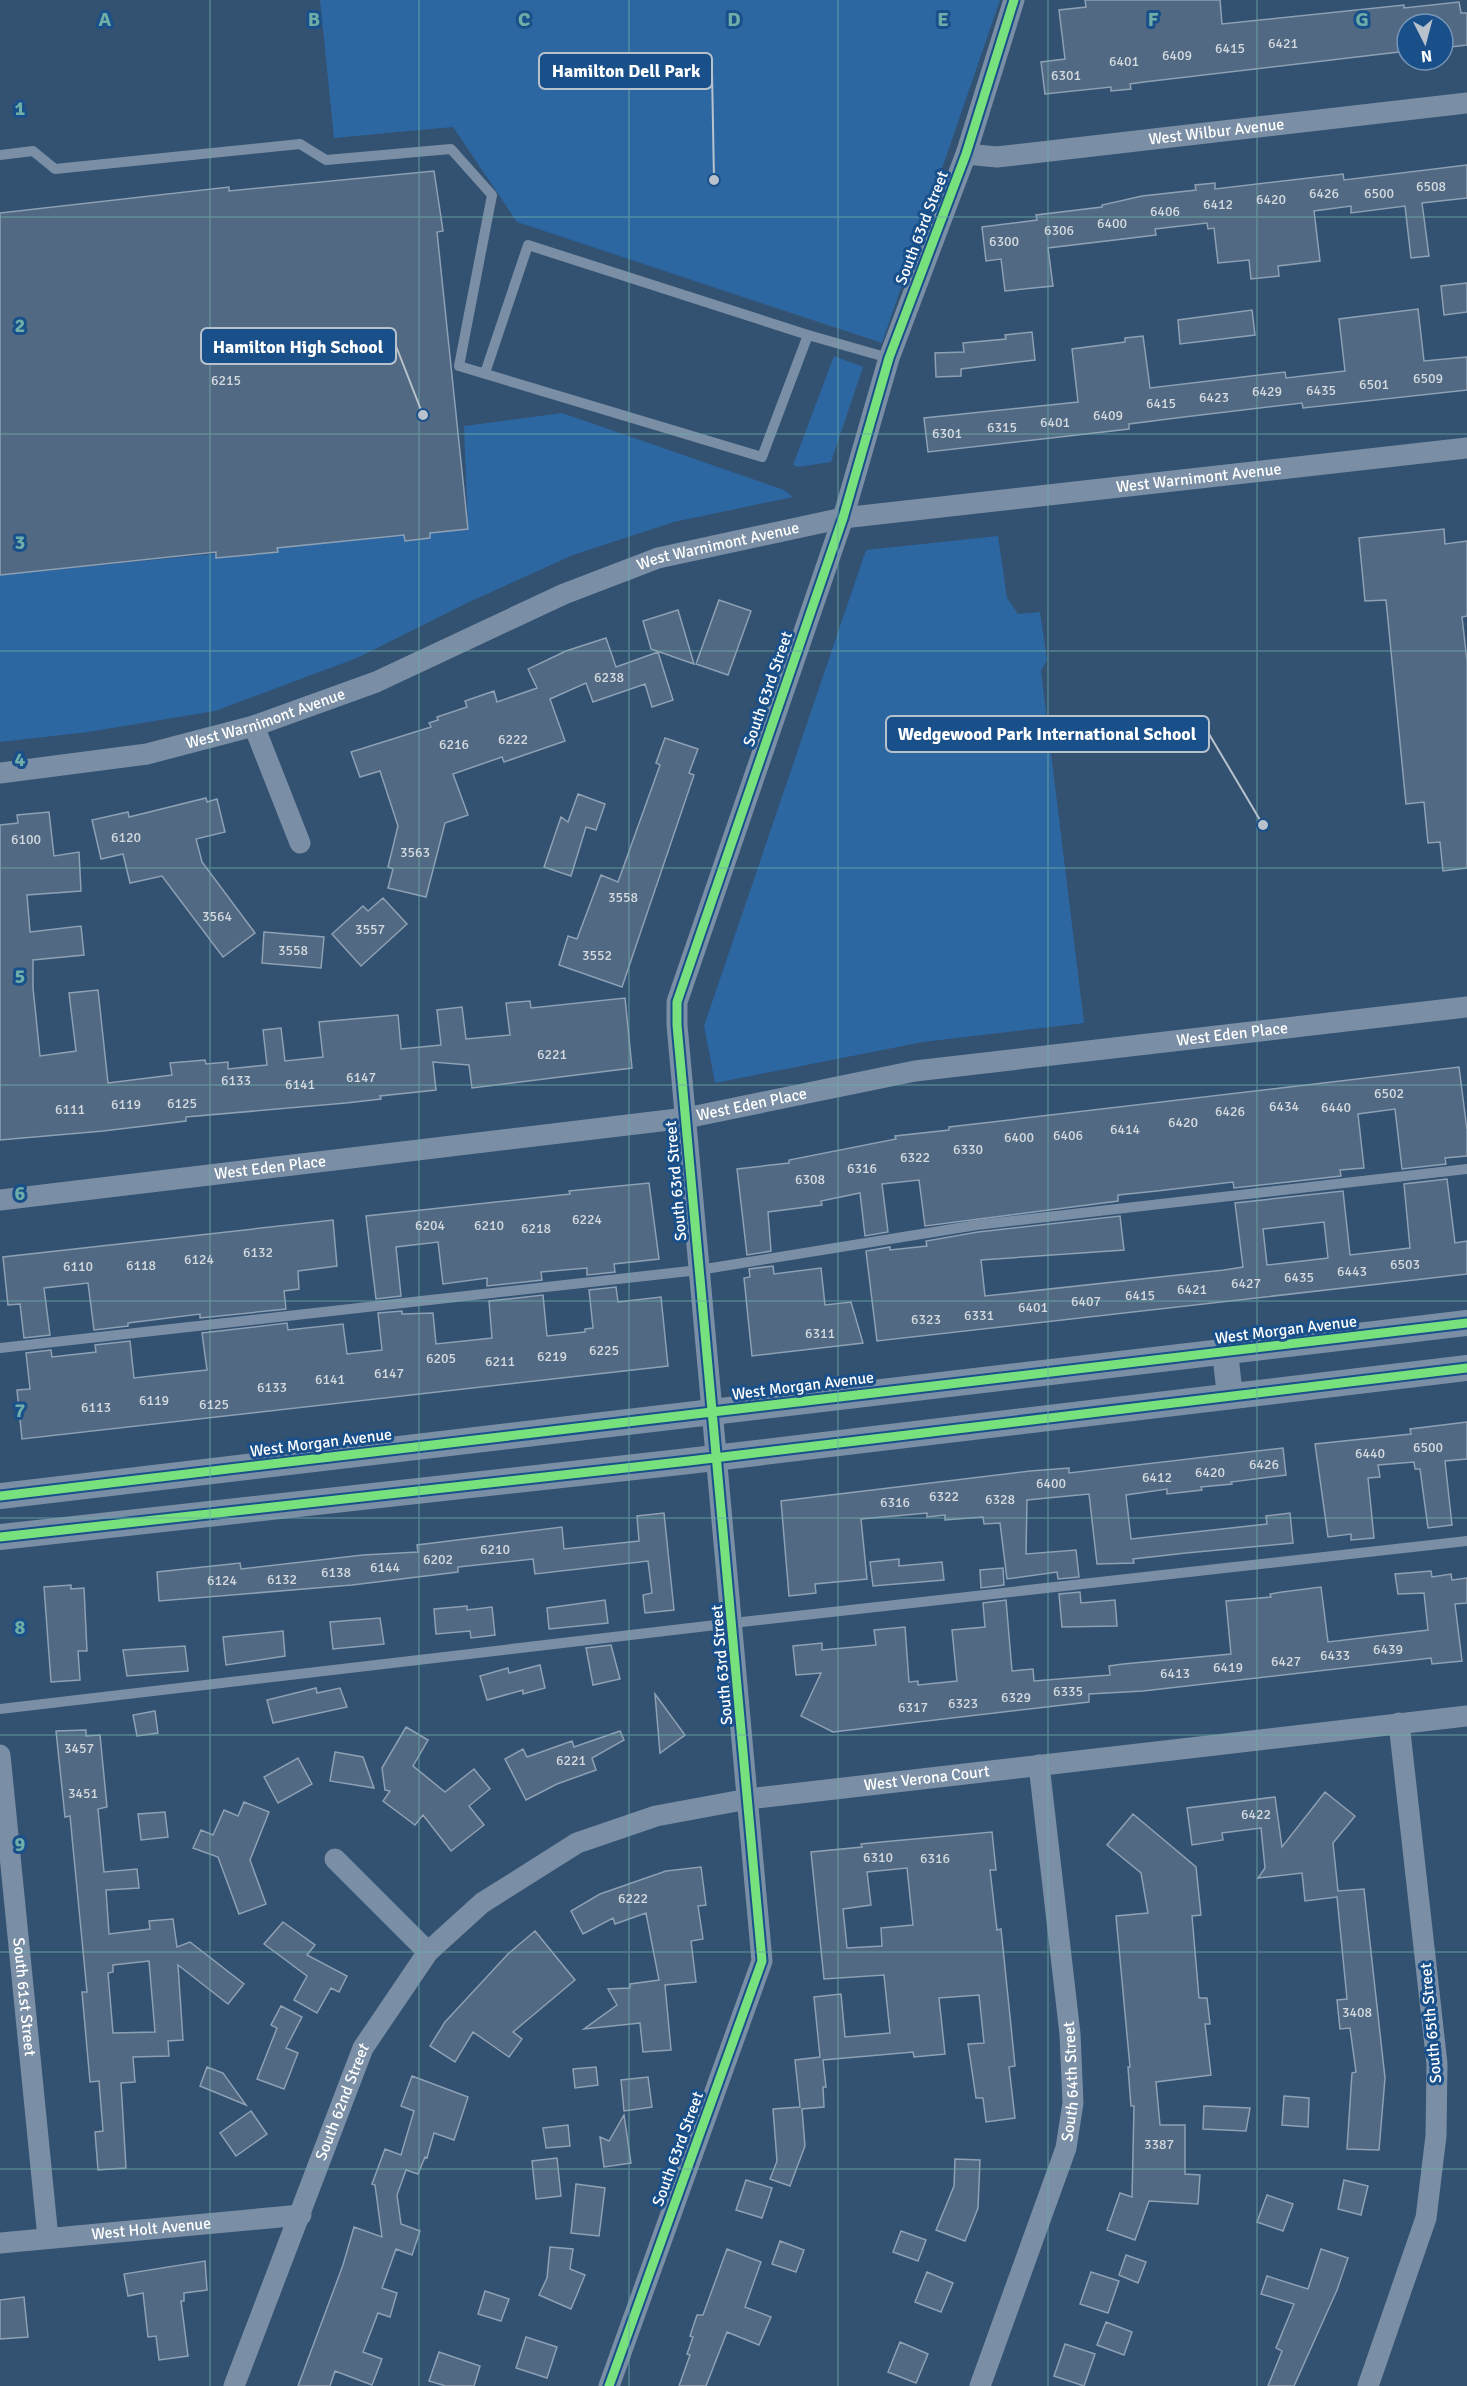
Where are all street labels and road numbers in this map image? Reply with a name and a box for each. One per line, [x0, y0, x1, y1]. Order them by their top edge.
street label: West Wilbur Avenue [1147, 114, 1285, 150]
street label: South 63rd Street [891, 168, 953, 288]
street label: West Warnimont Avenue [1115, 459, 1283, 497]
street label: West Warnimont Avenue [634, 518, 801, 575]
street label: South 63rd Street [739, 628, 797, 749]
street label: West Warnimont Avenue [184, 684, 348, 753]
street label: West Eden Place [1175, 1018, 1289, 1051]
street label: West Eden Place [695, 1083, 809, 1126]
street label: South 63rd Street [661, 1120, 691, 1242]
street label: West Eden Place [213, 1151, 327, 1184]
street label: West Morgan Avenue [1214, 1311, 1358, 1349]
street label: West Morgan Avenue [731, 1367, 875, 1405]
street label: West Morgan Avenue [249, 1424, 393, 1462]
street label: South 63rd Street [707, 1604, 737, 1726]
street label: West Verona Court [863, 1761, 991, 1796]
street label: South 61st Street [8, 1937, 40, 2057]
street label: South 65th Street [1416, 1962, 1446, 2084]
street label: South 64th Street [1057, 2020, 1083, 2143]
street label: South 62nd Street [311, 2039, 374, 2163]
street label: South 63rd Street [648, 2089, 708, 2209]
street label: West Holt Avenue [91, 2213, 212, 2244]

